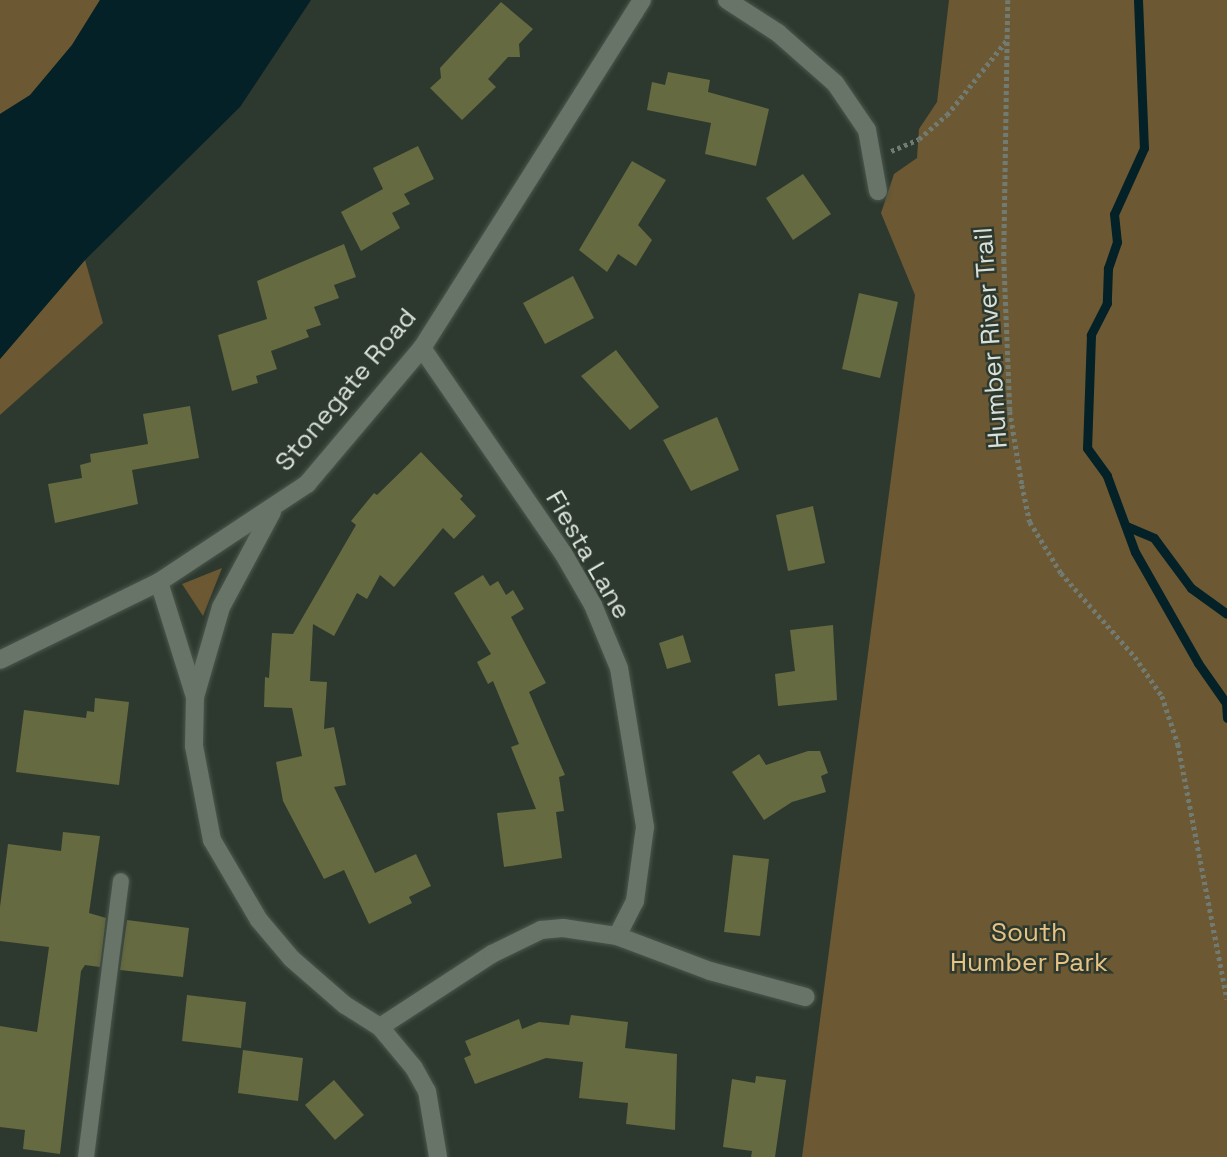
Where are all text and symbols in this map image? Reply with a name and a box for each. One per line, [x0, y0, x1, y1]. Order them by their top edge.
street label: Humber River Trail [968, 226, 1014, 450]
street label: Stonegate Road [269, 302, 423, 478]
street label: Fiesta Lane [539, 485, 637, 625]
park label: South Humber Park [950, 917, 1108, 978]

